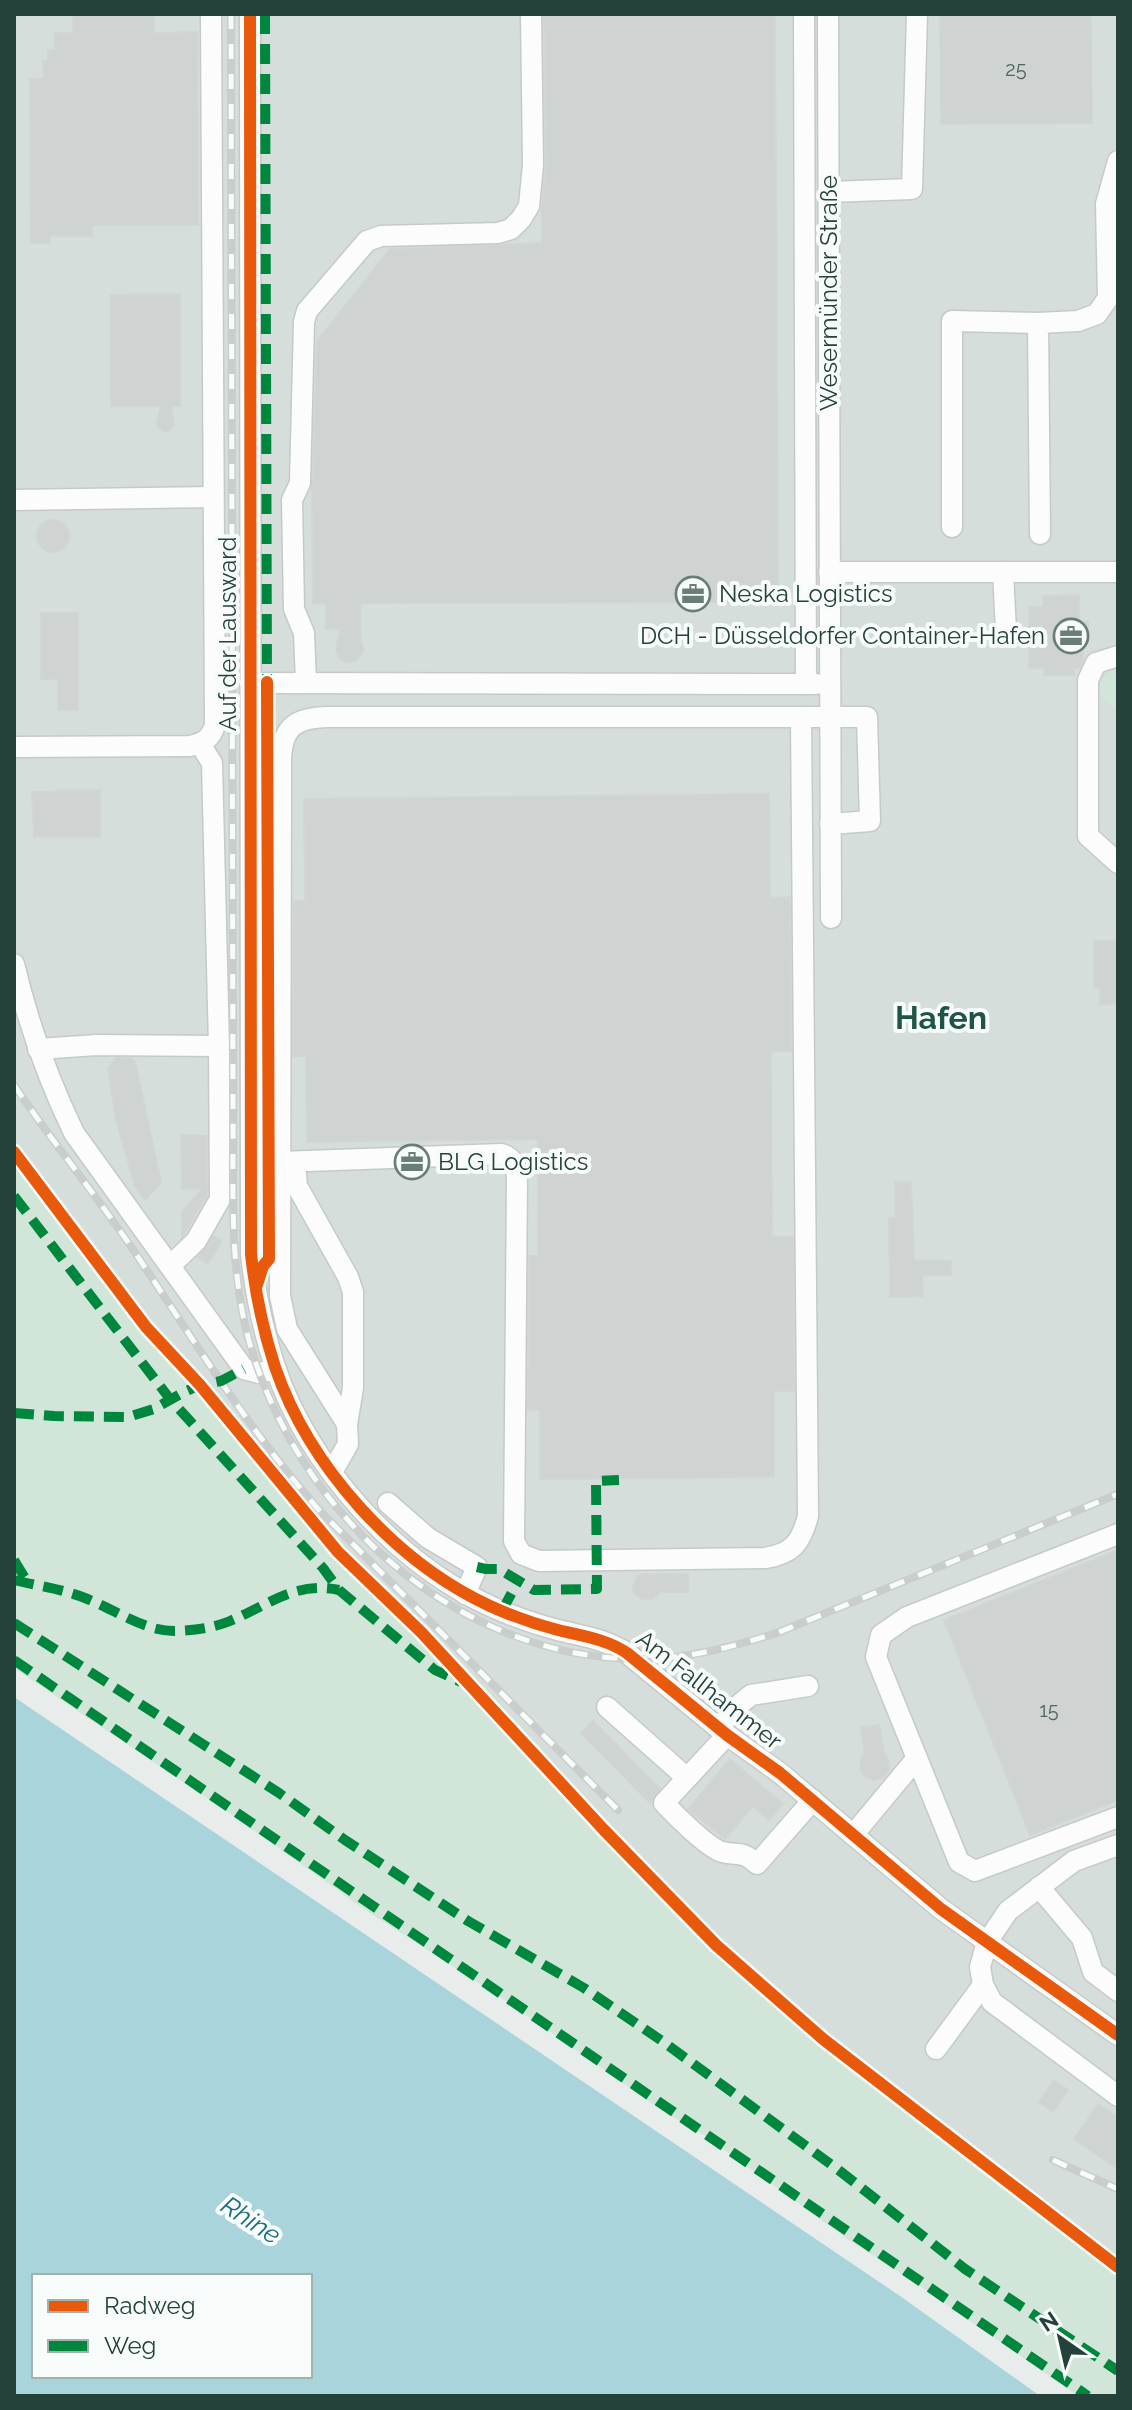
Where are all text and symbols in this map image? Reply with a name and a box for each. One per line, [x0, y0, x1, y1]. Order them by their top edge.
house number: 25 [1005, 57, 1027, 81]
street label: Wesermünder Straße [814, 175, 843, 411]
street label: Auf der Lausward [213, 537, 242, 731]
office icon: Neska Logistics [674, 575, 712, 613]
place label: Neska Logistics [719, 579, 893, 608]
office icon: DCH - Düsseldorfer Container-Hafen [1052, 617, 1090, 655]
place label: DCH - Düsseldorfer Container-Hafen [640, 621, 1045, 650]
district label: Hafen [895, 999, 987, 1036]
office icon: BLG Logistics [393, 1143, 431, 1181]
place label: BLG Logistics [438, 1147, 588, 1176]
street label: Am Fallhammer [631, 1624, 788, 1756]
house number: 15 [1039, 1698, 1059, 1722]
water label: Rhine [216, 2190, 286, 2250]
legend [32, 2274, 312, 2378]
text: Radweg [104, 2291, 196, 2320]
north arrow [1020, 2298, 1100, 2378]
text: N [1035, 2306, 1063, 2337]
text: Weg [104, 2331, 156, 2360]

